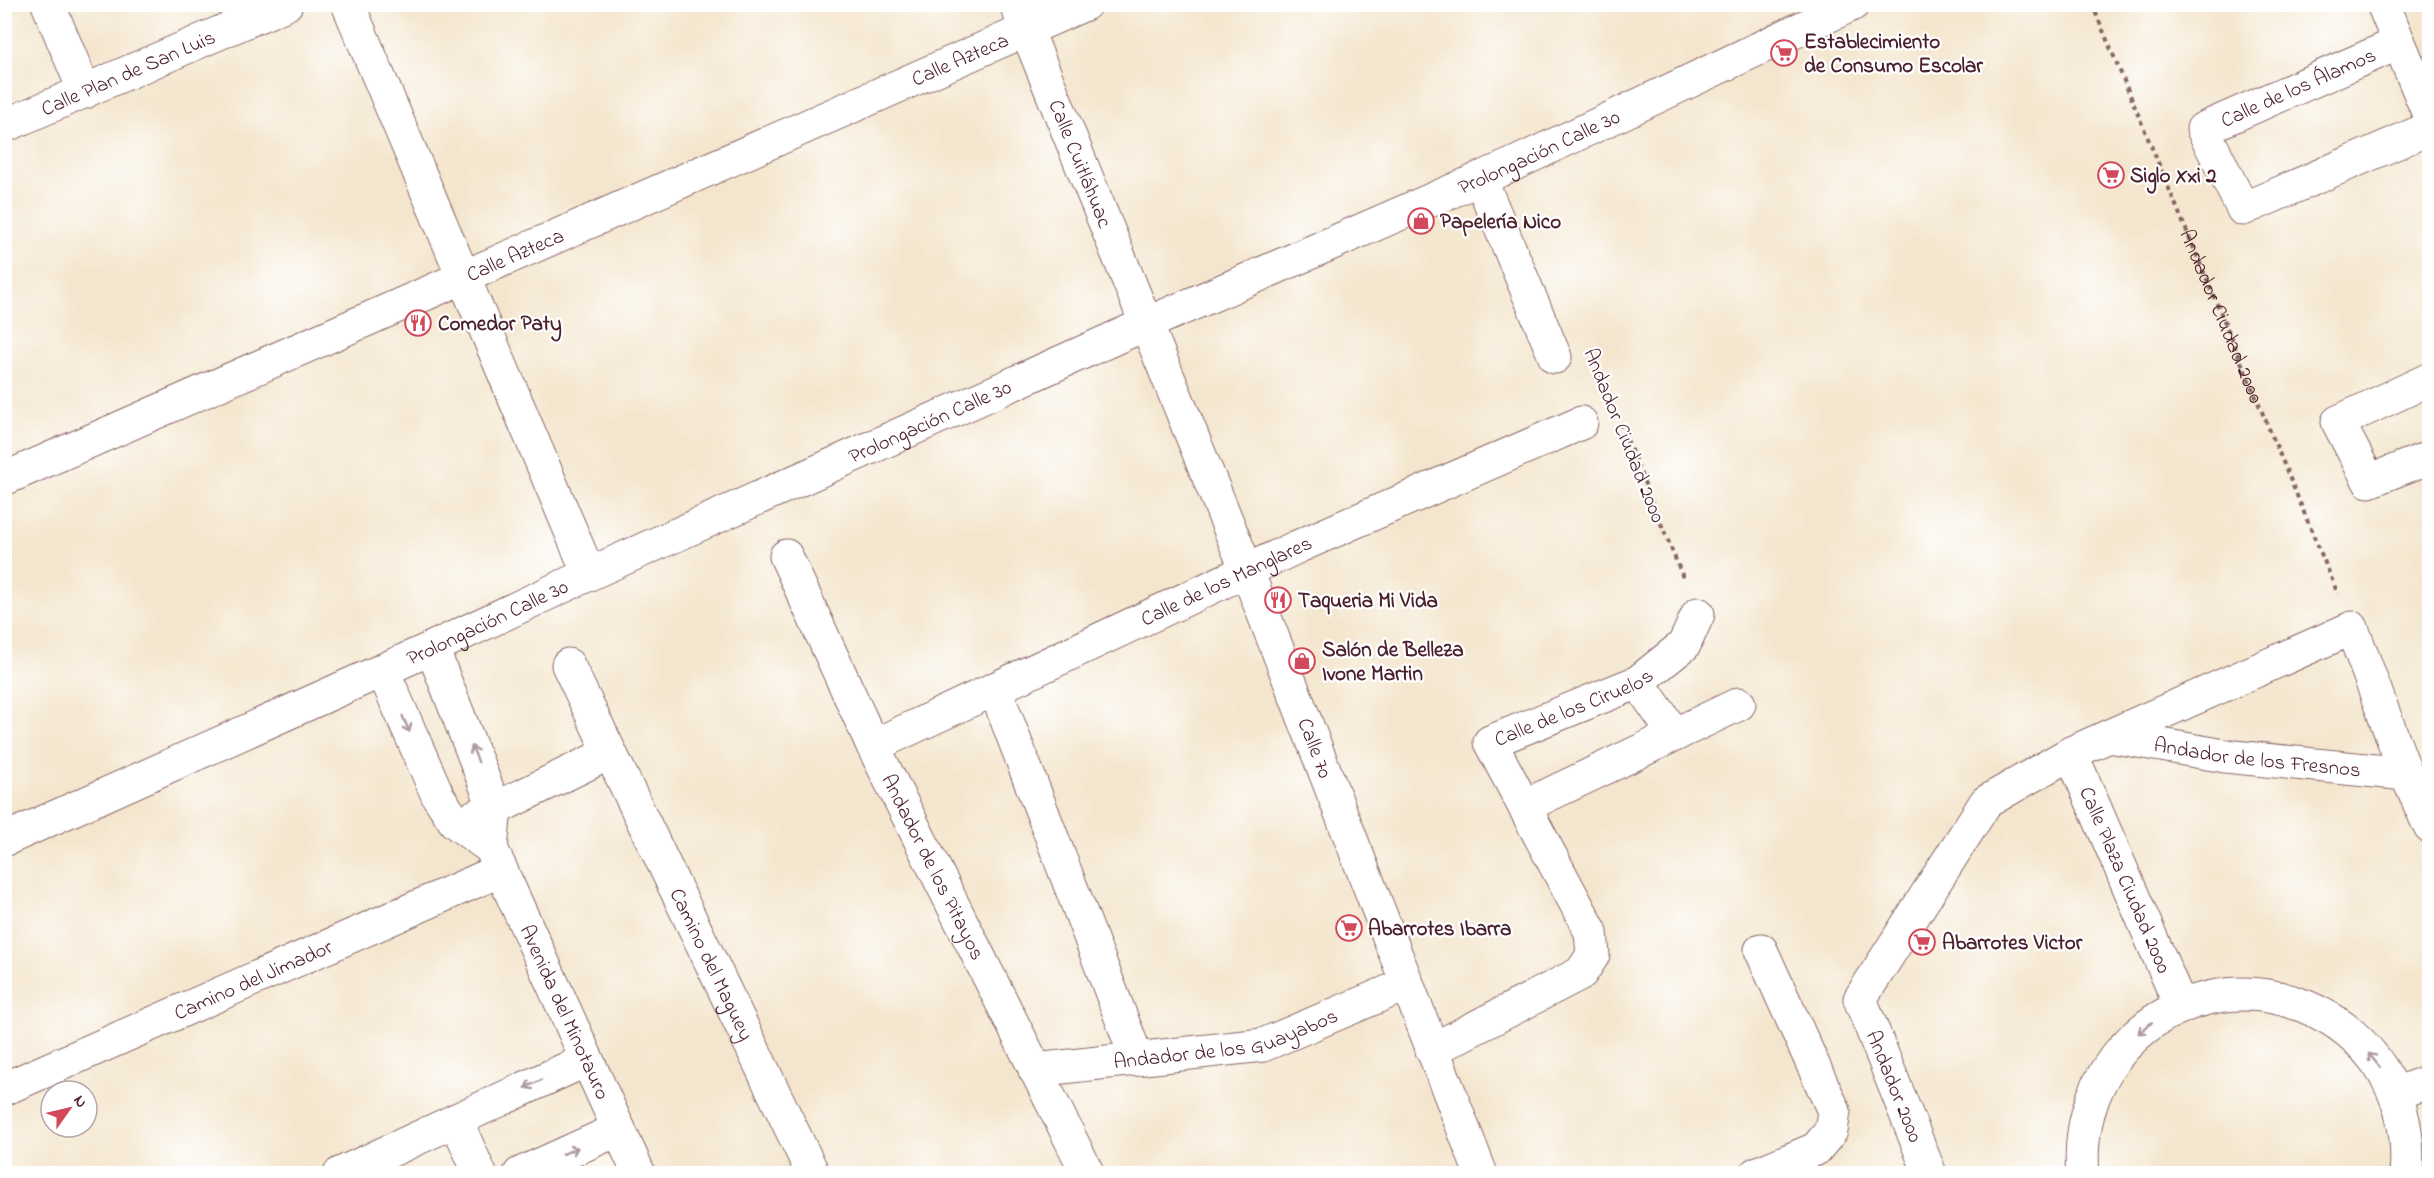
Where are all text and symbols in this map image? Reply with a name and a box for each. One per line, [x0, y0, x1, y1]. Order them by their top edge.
street label: Calle Plan de San Luis [37, 23, 221, 125]
street label: Calle Azteca [907, 26, 1014, 95]
place label: Establecimiento de Consumo Escolar [1804, 28, 1983, 82]
supermarket icon: Establecimiento de Consumo Escolar [1769, 38, 1799, 68]
street label: Calle de los Álamos [2216, 40, 2381, 137]
street label: Calle Cuitláhuac [1040, 96, 1119, 233]
street label: Prolongación Calle 30 [1454, 103, 1625, 204]
supermarket icon: Siglo Xxi 2 [2096, 160, 2126, 190]
place label: Siglo Xxi 2 [2130, 162, 2217, 194]
shop icon: Papelería Nico [1406, 206, 1436, 236]
place label: Papelería Nico [1440, 208, 1561, 238]
street label: Calle Azteca [462, 222, 569, 291]
street label: Andador Ciudad 2000 [2171, 225, 2270, 408]
restaurant icon: Comedor Paty [403, 308, 433, 338]
place label: Comedor Paty [438, 310, 562, 342]
street label: Andador Ciudad 2000 [1574, 344, 1672, 528]
street label: Prolongación Calle 30 [844, 373, 1017, 473]
street label: Calle de los Manglares [1136, 529, 1317, 635]
street label: Prolongación Calle 30 [402, 573, 574, 674]
restaurant icon: Taqueria Mi Vida [1263, 585, 1293, 615]
place label: Taqueria Mi Vida [1298, 587, 1438, 617]
place label: Salón de Belleza Ivone Martin [1322, 636, 1463, 690]
shop icon: Salón de Belleza Ivone Martin [1287, 646, 1317, 676]
street label: Calle de los Ciruelos [1490, 662, 1661, 756]
street label: Calle 70 [1289, 714, 1339, 783]
one-way arrow [402, 715, 413, 733]
street label: Andador de los Fresnos [2151, 731, 2362, 786]
one-way arrow [469, 745, 480, 764]
street label: Andador de los Pitayos [872, 769, 991, 966]
street label: Calle Plaza Ciudad 2000 [2070, 782, 2178, 979]
street label: Camino del Maguey [661, 884, 760, 1047]
supermarket icon: Abarrotes Ibarra [1334, 913, 1364, 943]
place label: Abarrotes Ibarra [1368, 915, 1511, 945]
street label: Avenida del Minotauro [511, 920, 616, 1105]
supermarket icon: Abarrotes Victor [1907, 927, 1937, 957]
place label: Abarrotes Victor [1942, 929, 2083, 959]
street label: Camino del Jimador [170, 933, 338, 1029]
street label: Andador de los Guayabos [1112, 1002, 1343, 1078]
one-way arrow [2138, 1021, 2153, 1035]
street label: Andador 2000 [1857, 1026, 1929, 1147]
one-way arrow [2367, 1052, 2380, 1068]
north arrow [39, 1079, 99, 1139]
one-way arrow [524, 1079, 542, 1091]
text: N [67, 1091, 93, 1113]
one-way arrow [560, 1145, 578, 1157]

